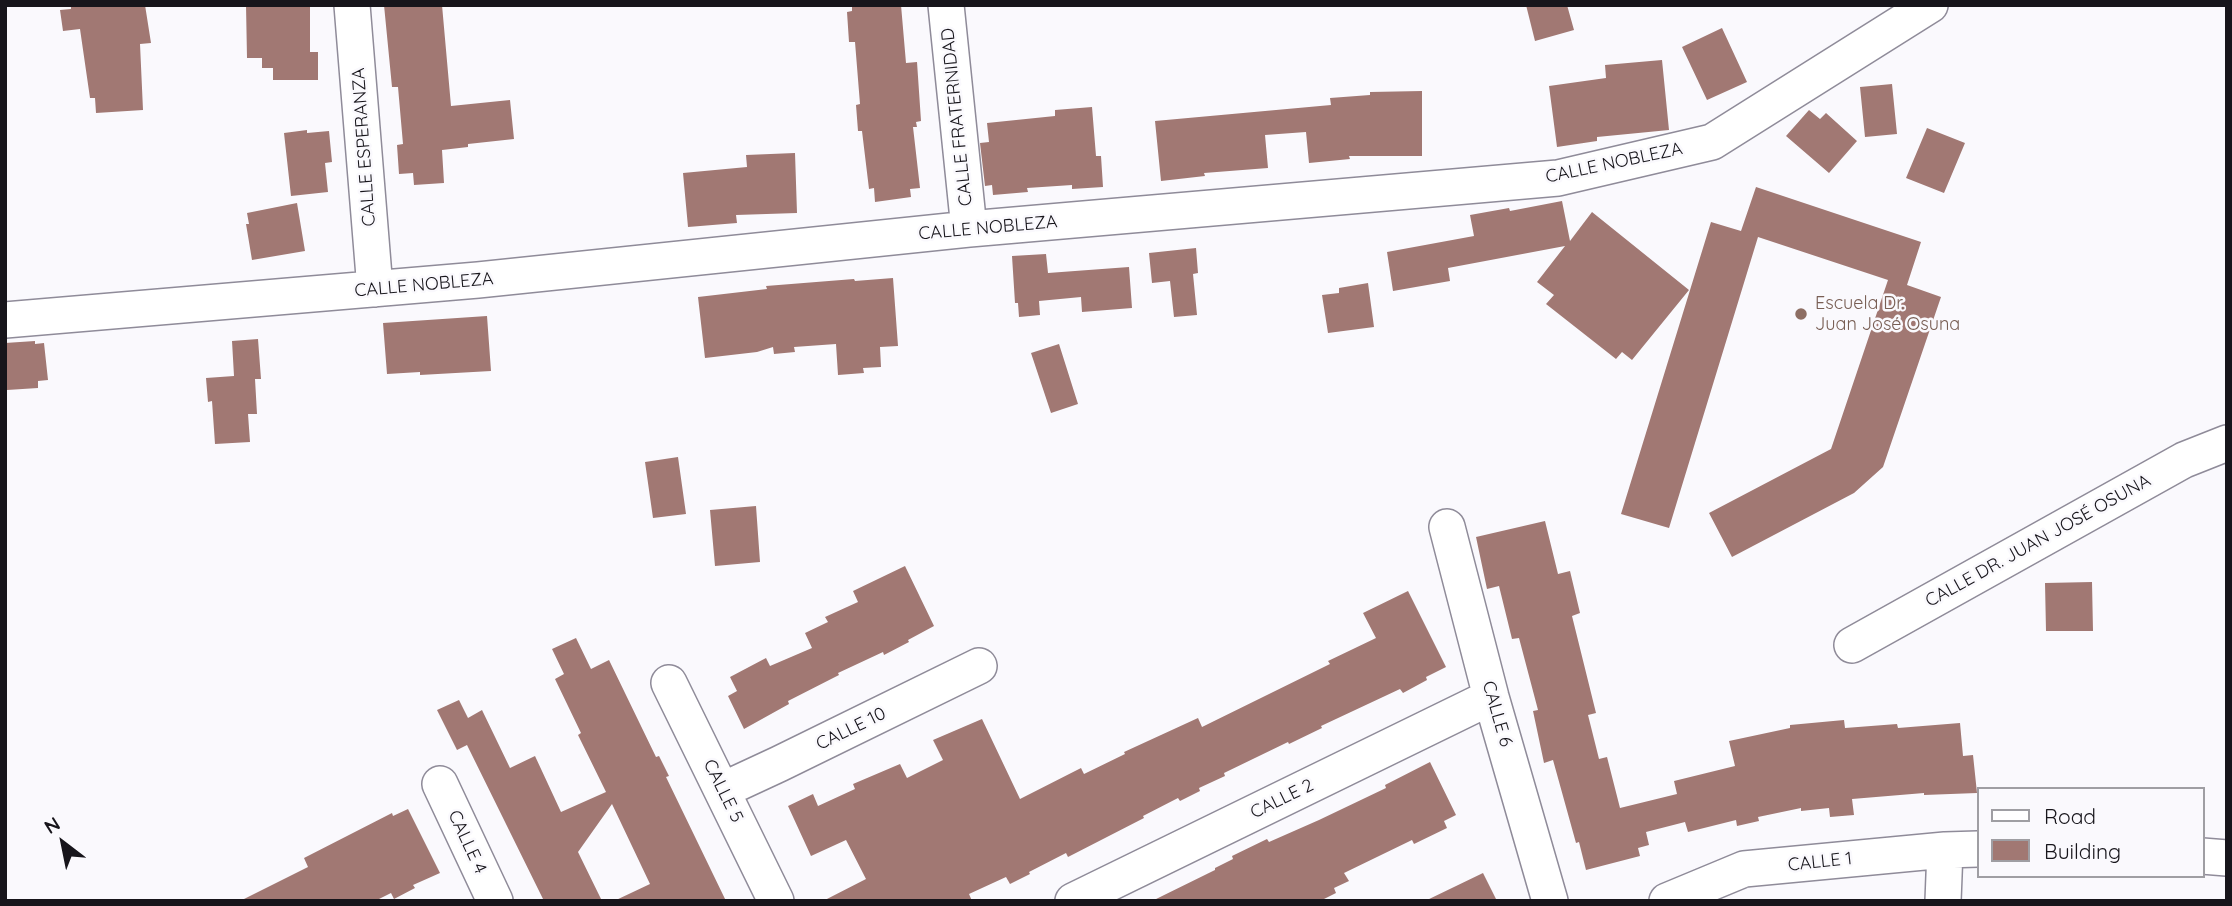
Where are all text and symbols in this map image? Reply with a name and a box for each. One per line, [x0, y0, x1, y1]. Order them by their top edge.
street label: CALLE FRATERNIDAD [937, 27, 977, 207]
street label: CALLE ESPERANZA [348, 67, 380, 227]
street label: CALLE NOBLEZA [1544, 138, 1684, 188]
street label: CALLE NOBLEZA [918, 211, 1058, 245]
street label: CALLE NOBLEZA [354, 268, 494, 302]
place label: Escuela Dr. Juan José Osuna [1815, 293, 1960, 336]
marker: Escuela Dr. Juan José Osuna [1793, 306, 1809, 322]
street label: CALLE DR. JUAN JOSÉ OSUNA [1922, 470, 2154, 612]
street label: CALLE 6 [1477, 679, 1517, 749]
street label: CALLE 10 [813, 703, 889, 755]
street label: CALLE 5 [698, 756, 748, 826]
street label: CALLE 2 [1247, 774, 1317, 824]
legend [1976, 787, 2204, 878]
text: Road [2044, 803, 2096, 829]
street label: CALLE 4 [443, 807, 491, 877]
north arrow [28, 808, 98, 878]
text: N [40, 811, 64, 839]
text: Building [2044, 838, 2121, 864]
street label: CALLE 1 [1787, 848, 1853, 876]

